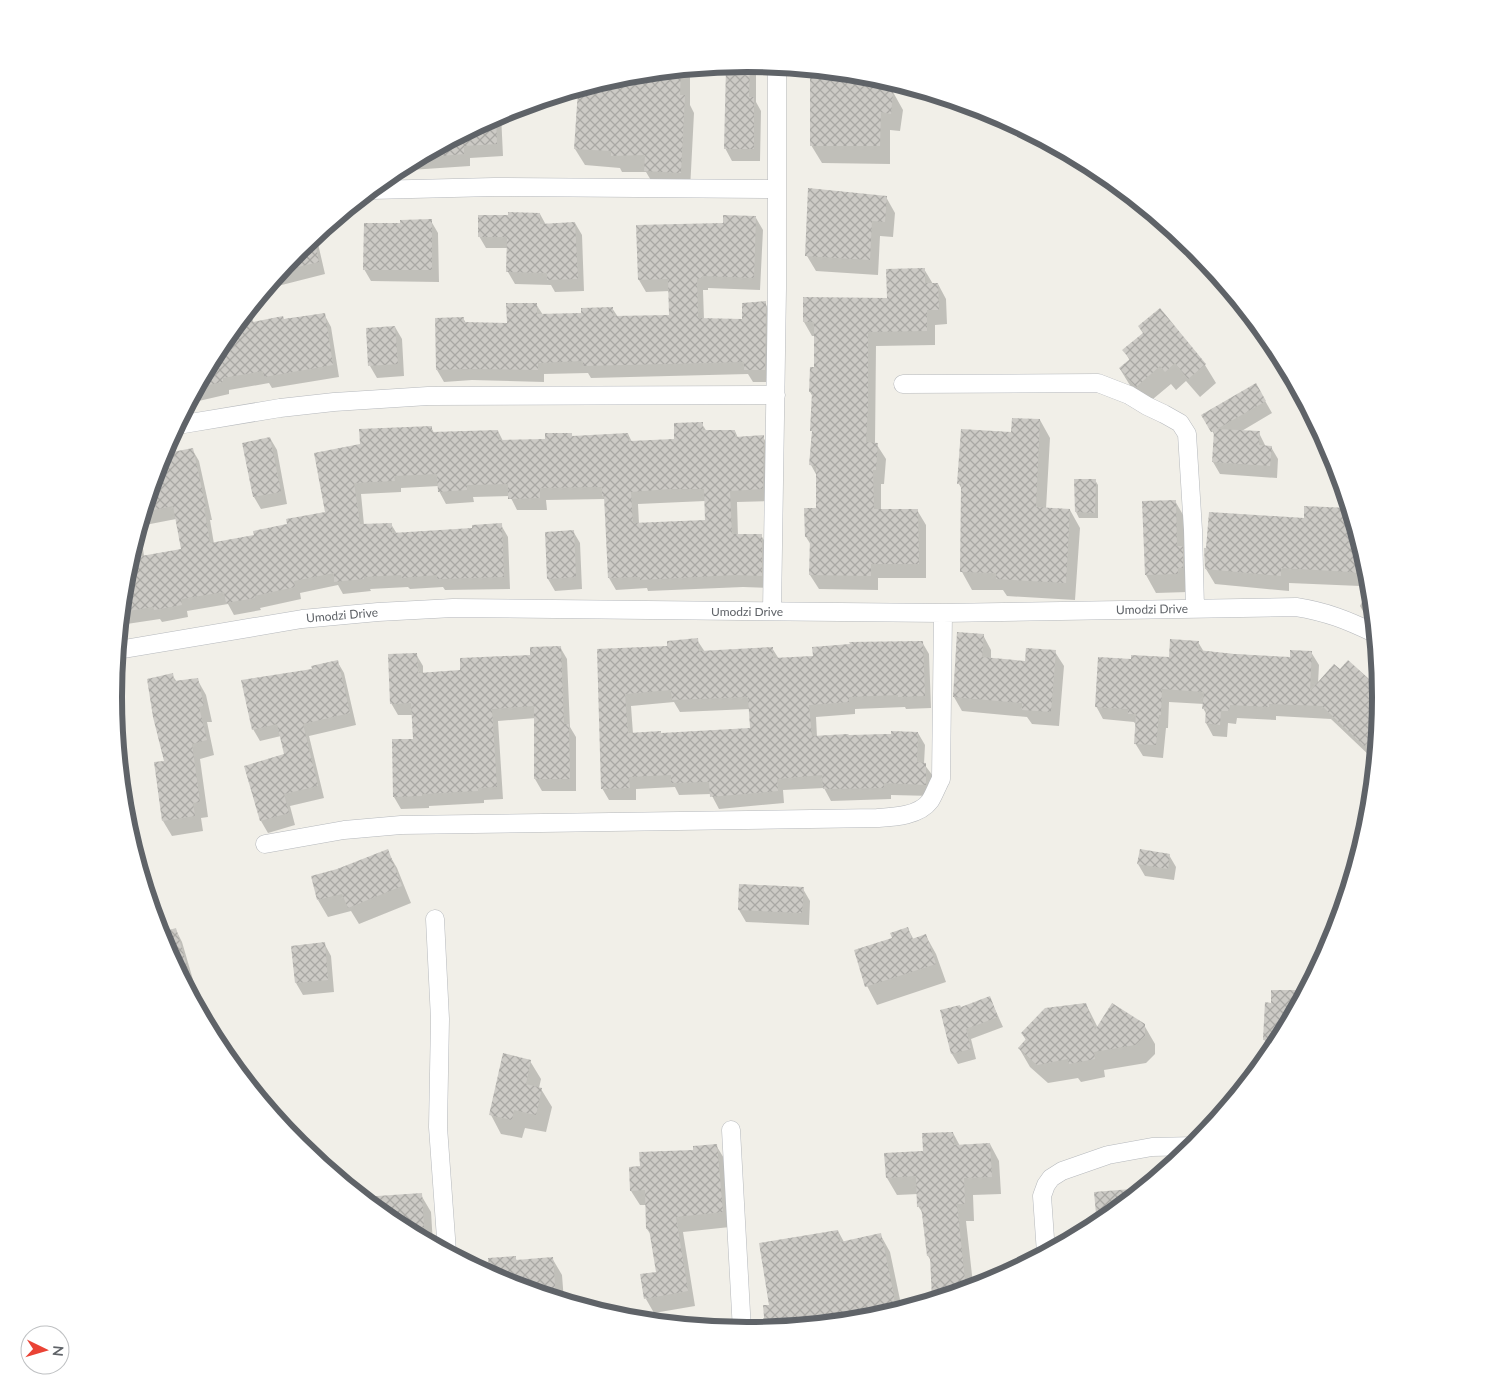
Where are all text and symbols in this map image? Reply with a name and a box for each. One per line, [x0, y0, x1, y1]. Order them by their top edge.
street label: Umodzi Drive [1116, 601, 1188, 617]
street label: Umodzi Drive [305, 604, 379, 626]
street label: Umodzi Drive [711, 604, 783, 619]
north arrow [20, 1325, 70, 1375]
text: N [50, 1345, 67, 1357]

